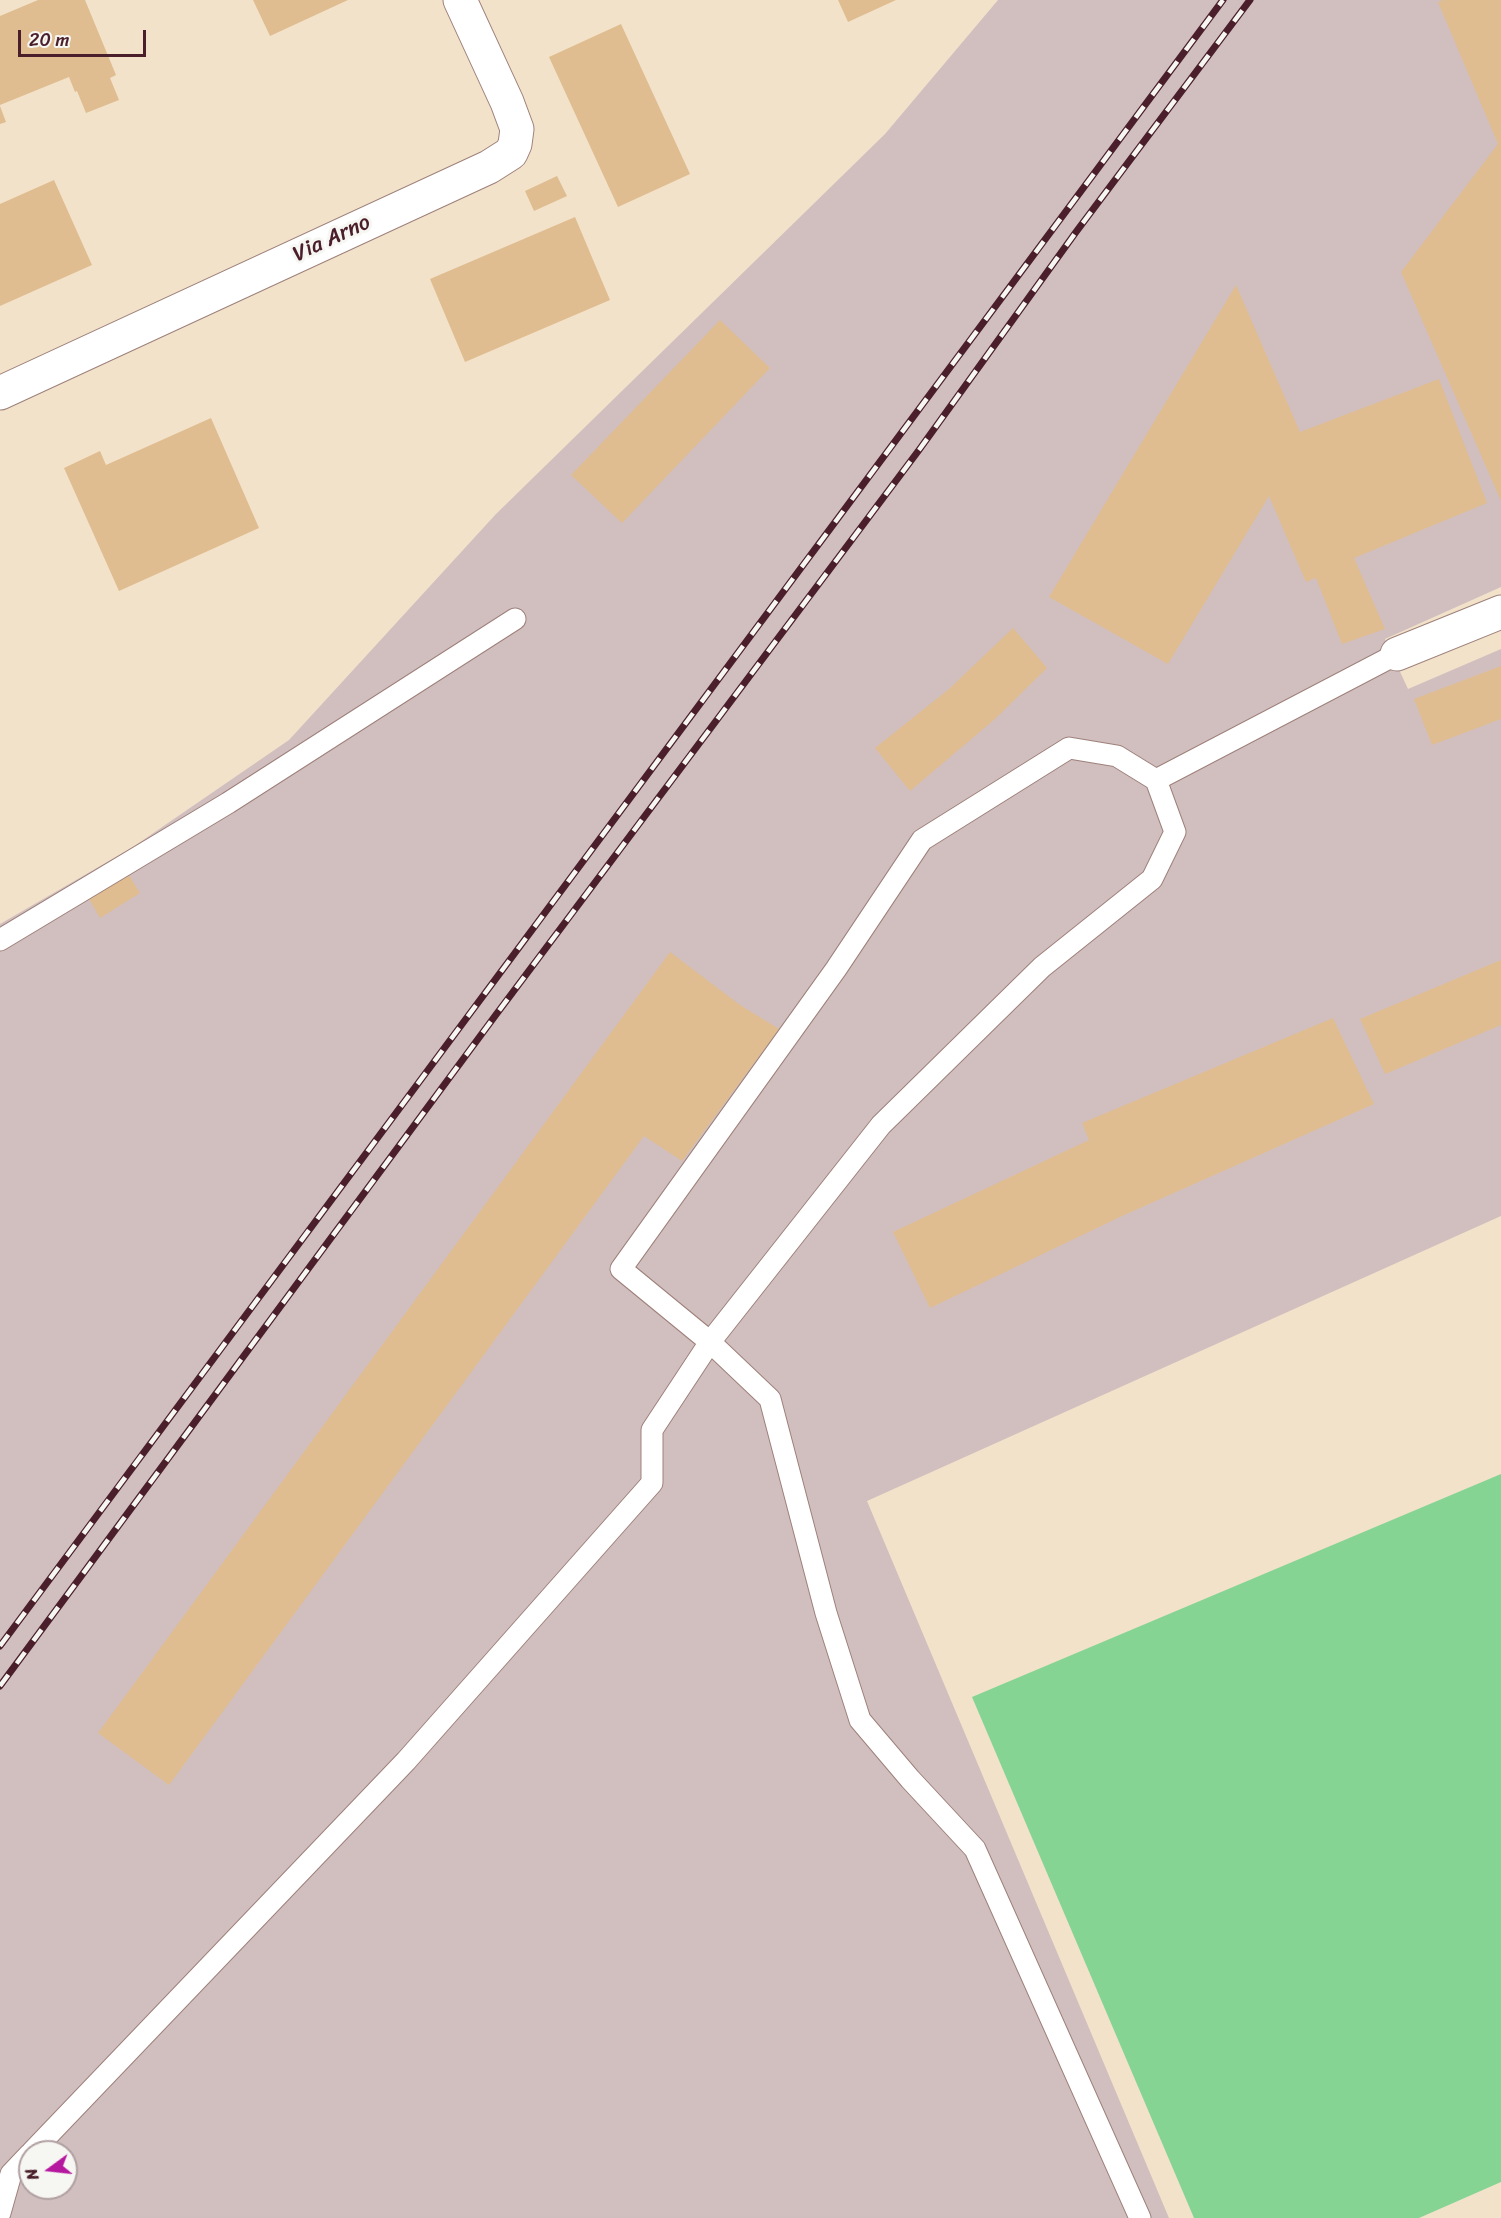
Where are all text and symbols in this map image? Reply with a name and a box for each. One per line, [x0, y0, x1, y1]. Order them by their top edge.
scale bar [21, 18, 148, 56]
text: 20 m [29, 24, 69, 56]
street label: Via Arno [289, 210, 375, 268]
north arrow [18, 2140, 78, 2200]
text: N [17, 2165, 48, 2183]

